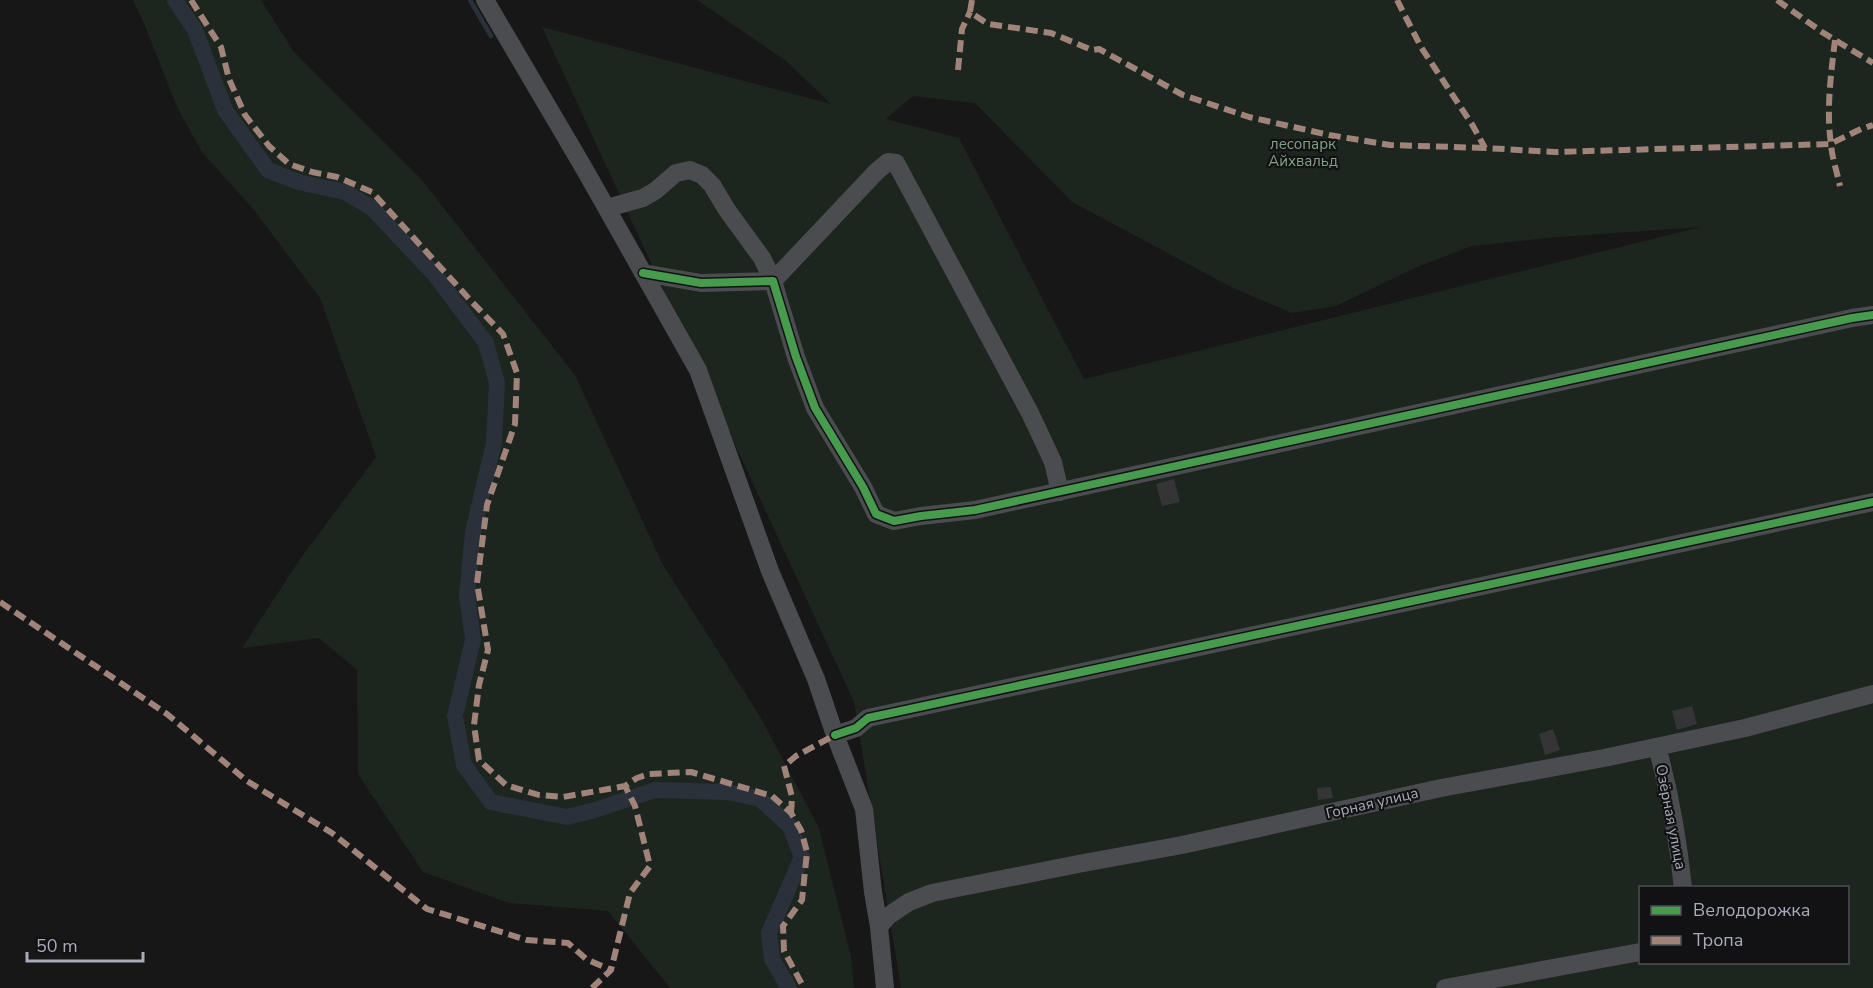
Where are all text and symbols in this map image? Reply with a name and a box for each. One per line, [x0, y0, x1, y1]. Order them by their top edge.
park label: лесопарк Айхвальд [1268, 134, 1338, 171]
street label: Озёрная улица [1651, 763, 1691, 871]
street label: Горная улица [1324, 783, 1420, 823]
legend [1639, 886, 1849, 964]
text: Велодорожка [1693, 898, 1810, 922]
scale bar [27, 925, 142, 963]
text: Тропа [1693, 928, 1744, 952]
text: 50 m [36, 934, 78, 958]

